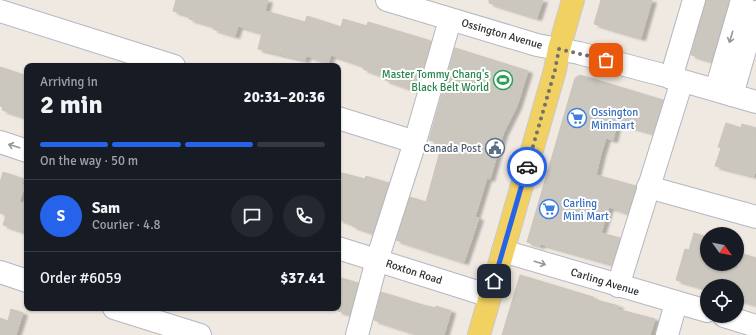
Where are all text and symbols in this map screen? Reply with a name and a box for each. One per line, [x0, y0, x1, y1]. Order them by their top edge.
street label: Ossington Avenue [460, 16, 544, 52]
one-way arrow [727, 31, 734, 44]
pin [589, 43, 623, 77]
icon: bag [595, 49, 617, 71]
place label: Master Tommy Chang's Black Belt World [382, 68, 489, 94]
sports icon: Master Tommy Chang's Black Belt World [492, 69, 514, 91]
text: Arriving in [40, 74, 98, 90]
text: 20:31–20:36 [244, 88, 325, 106]
text: 2 min [40, 89, 103, 121]
place label: Ossington Minimart [591, 106, 638, 132]
supermarket icon: Ossington Minimart [566, 107, 588, 129]
public building icon: Canada Post [484, 137, 506, 159]
one-way arrow [7, 142, 20, 149]
place label: Canada Post [423, 142, 481, 155]
courier [507, 147, 547, 187]
text: On the way · 50 m [40, 153, 138, 169]
icon: car [516, 156, 538, 178]
button: chat [231, 195, 273, 237]
button: phone [283, 195, 325, 237]
place label: Carling Mini Mart [563, 197, 609, 223]
supermarket icon: Carling Mini Mart [538, 198, 560, 220]
text: Sam [92, 199, 120, 217]
text: S [57, 207, 65, 225]
text: Courier · 4.8 [92, 217, 161, 233]
north arrow [700, 227, 744, 271]
map controls [700, 227, 744, 323]
street label: Roxton Road [384, 257, 444, 287]
one-way arrow [534, 259, 546, 267]
pin [477, 264, 511, 298]
street label: Carling Avenue [569, 265, 641, 299]
text: Order #6059 [40, 269, 122, 287]
text: $37.41 [280, 269, 325, 287]
icon: home [483, 270, 505, 292]
button: locate [700, 279, 744, 323]

